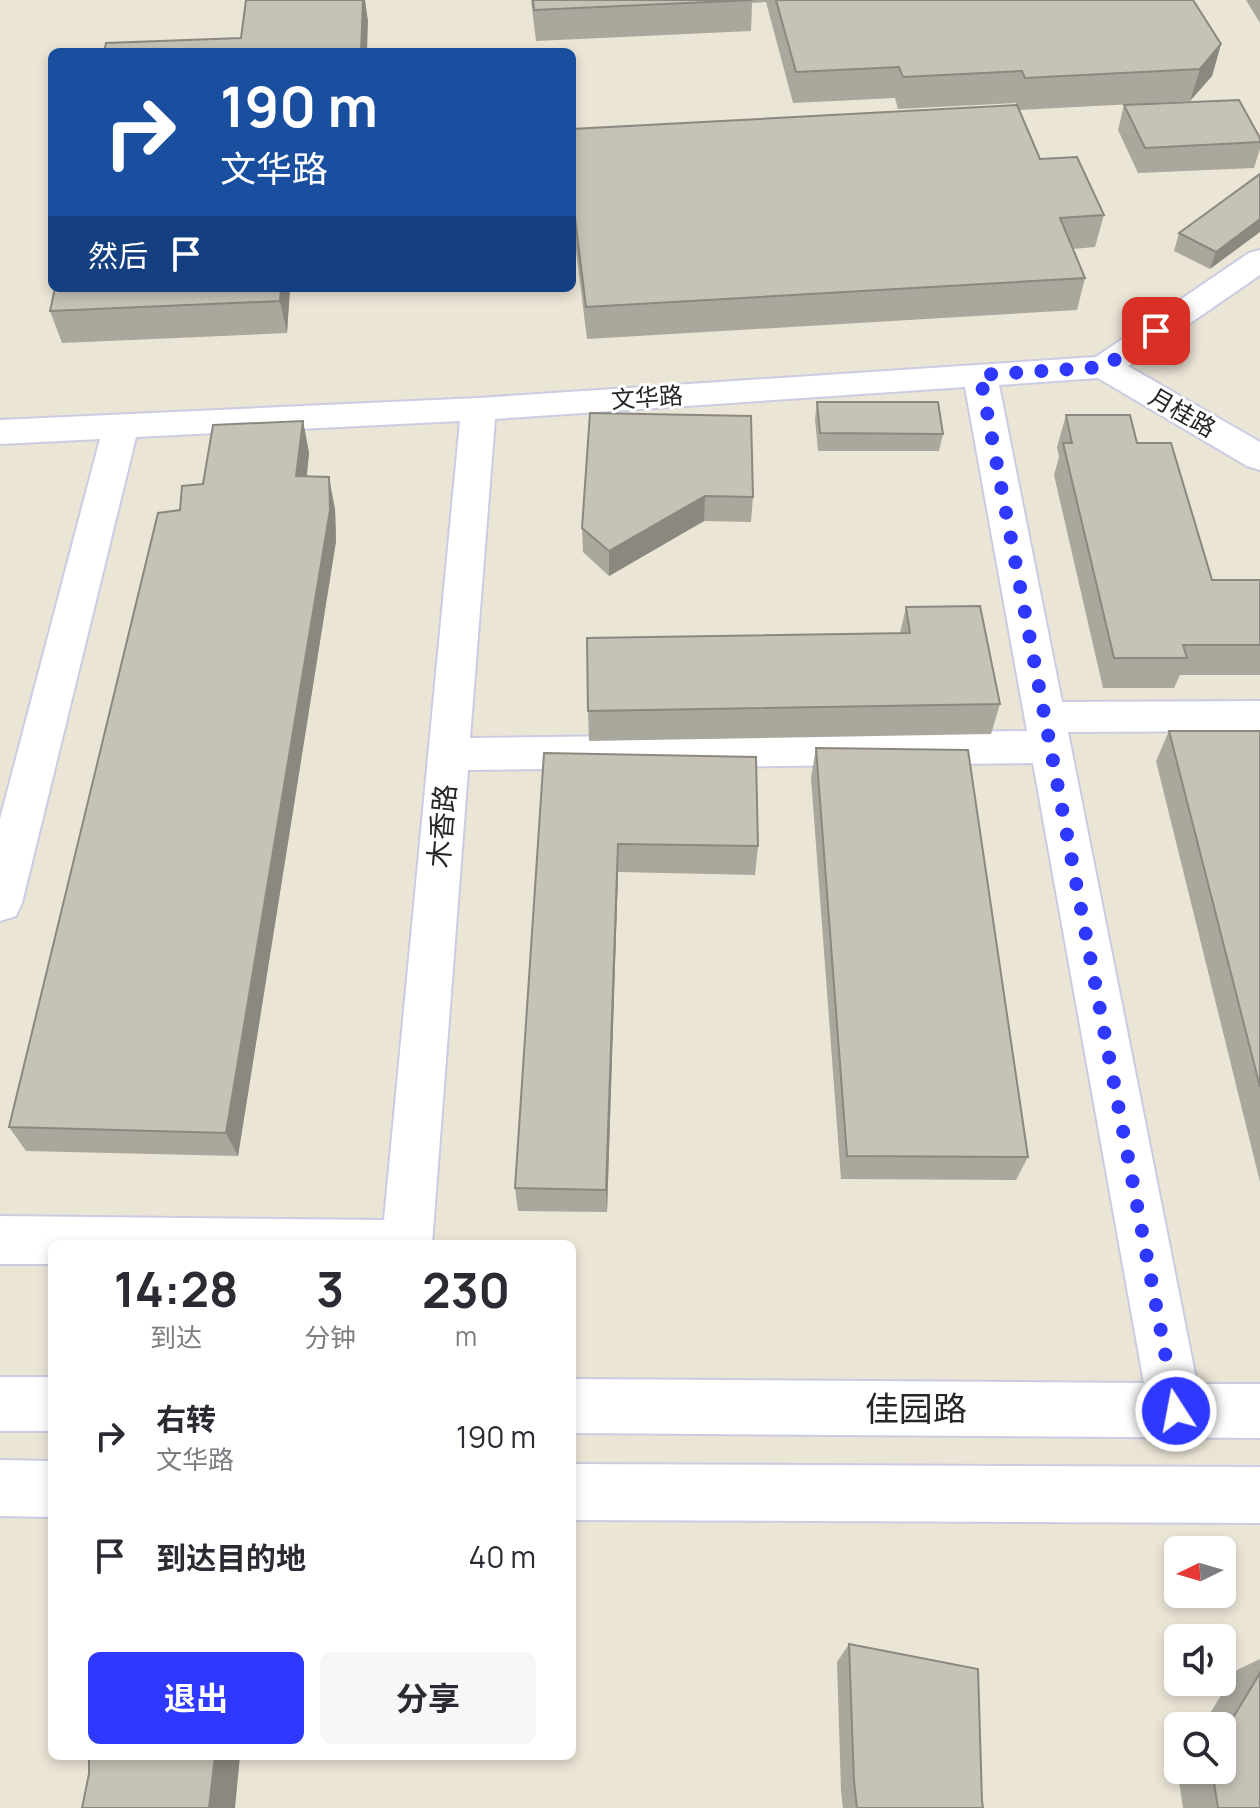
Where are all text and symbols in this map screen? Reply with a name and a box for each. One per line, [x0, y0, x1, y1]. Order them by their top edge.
text: 190 m [220, 67, 378, 144]
icon: right [88, 80, 192, 184]
text: 文华路 [220, 144, 328, 193]
icon: arrive [164, 232, 208, 276]
text: 然后 [88, 235, 148, 276]
pin [1122, 297, 1190, 365]
icon: arrive [1134, 309, 1178, 353]
street label: 文华路 [610, 378, 684, 415]
street label: 月桂路 [1143, 379, 1222, 444]
street label: 木香路 [418, 782, 464, 869]
text: 14:28 [114, 1256, 238, 1321]
text: 3 [316, 1256, 344, 1321]
text: 230 [422, 1257, 510, 1322]
text: m [455, 1318, 477, 1354]
text: 到达 [150, 1319, 202, 1355]
text: 分钟 [304, 1319, 356, 1355]
position arrow [1134, 1369, 1218, 1453]
street label: 佳园路 [865, 1385, 967, 1431]
text: 右转 [156, 1398, 216, 1439]
icon: right [88, 1414, 132, 1458]
text: 190 m [456, 1416, 536, 1457]
text: 文华路 [156, 1441, 234, 1477]
icon: arrive [88, 1534, 132, 1578]
text: 40 m [469, 1536, 536, 1577]
north arrow [1164, 1536, 1236, 1608]
map controls [1164, 1536, 1236, 1784]
text: 到达目的地 [156, 1537, 306, 1578]
button: sound [1164, 1624, 1236, 1696]
button: 退出 [88, 1652, 304, 1744]
button: 分享 [320, 1652, 536, 1744]
button: search [1164, 1712, 1236, 1784]

